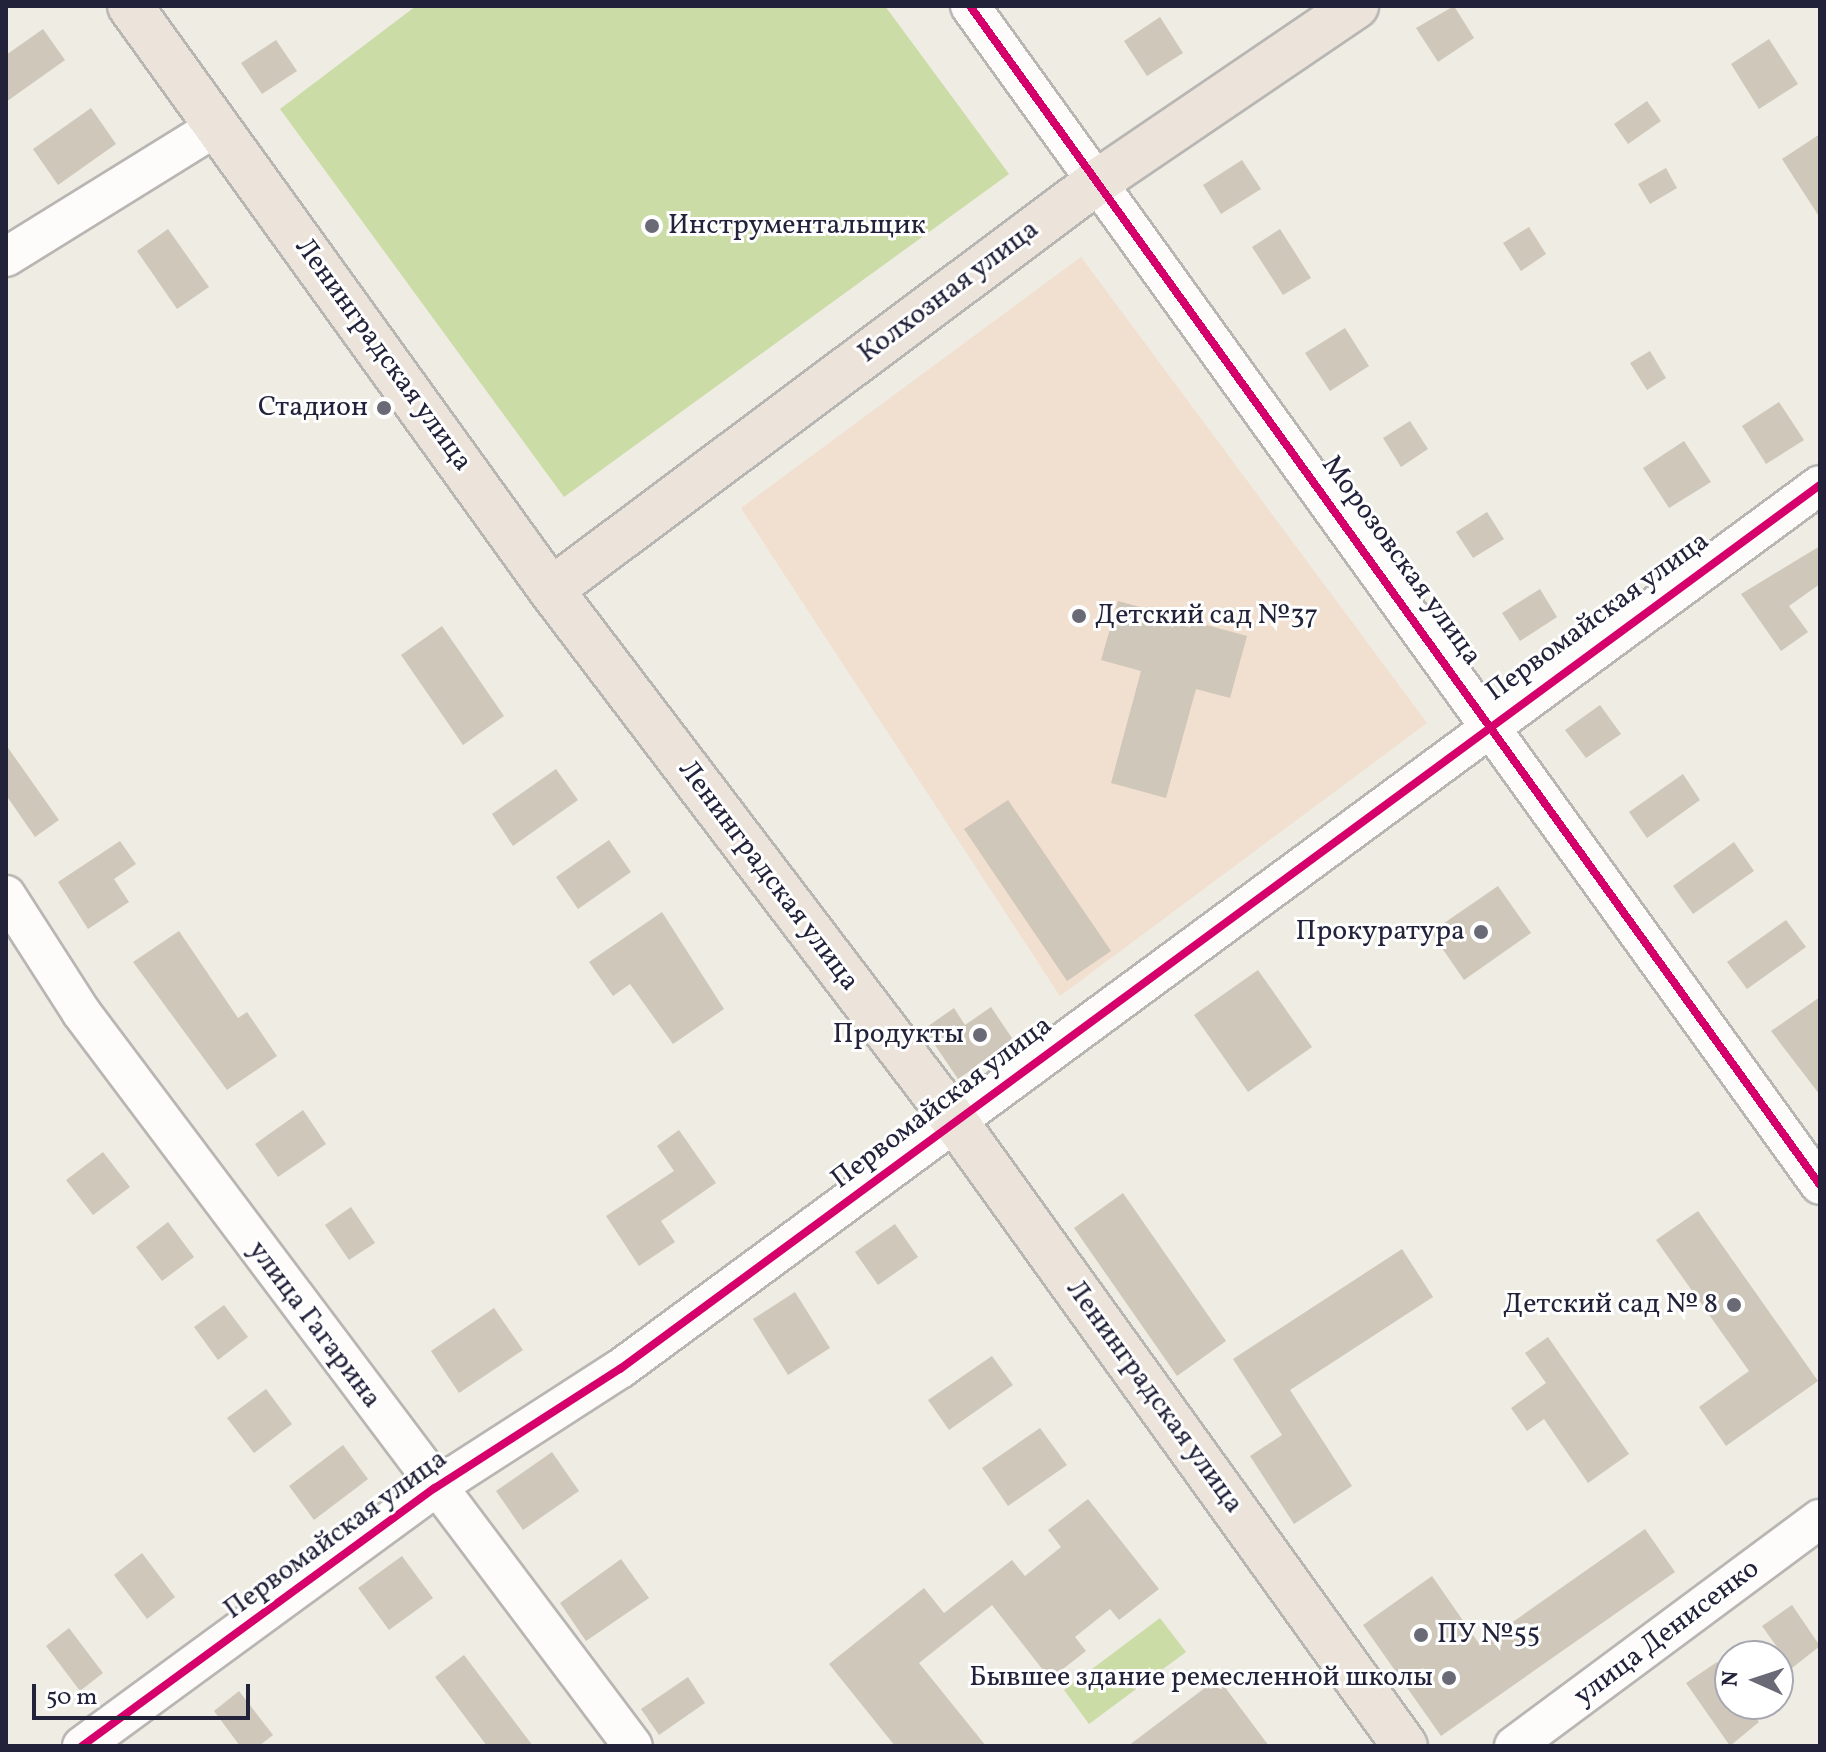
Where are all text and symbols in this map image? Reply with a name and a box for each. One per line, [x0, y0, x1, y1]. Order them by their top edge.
place label: Инструментальщик [668, 209, 926, 243]
street label: Колхозная улица [852, 213, 1046, 371]
marker: Инструментальщик [643, 217, 661, 235]
street label: Ленинградская улица [287, 231, 479, 479]
place label: Стадион [258, 391, 368, 425]
marker: Стадион [375, 399, 393, 417]
street label: Морозовская улица [1313, 449, 1489, 673]
street label: Первомайская улица [1480, 525, 1716, 709]
place label: Детский сад №37 [1095, 599, 1318, 633]
marker: Детский сад №37 [1070, 607, 1088, 625]
street label: Ленинградская улица [670, 754, 866, 998]
place label: Прокуратура [1295, 915, 1465, 949]
marker: Прокуратура [1472, 923, 1490, 941]
street label: Первомайская улица [825, 1009, 1059, 1197]
place label: Продукты [833, 1018, 964, 1052]
marker: Продукты [971, 1026, 989, 1044]
street label: улица Гагарина [240, 1235, 388, 1415]
street label: Ленинградская улица [1058, 1273, 1250, 1521]
place label: Детский сад № 8 [1503, 1288, 1718, 1322]
marker: Детский сад № 8 [1725, 1296, 1743, 1314]
street label: Первомайская улица [218, 1443, 454, 1627]
street label: улица Денисенко [1568, 1552, 1766, 1714]
place label: ПУ №55 [1437, 1618, 1541, 1652]
marker: ПУ №55 [1412, 1626, 1430, 1644]
north arrow [1714, 1640, 1794, 1720]
place label: Бывшее здание ремесленной школы [969, 1661, 1433, 1695]
scale bar [36, 1668, 254, 1718]
marker: Бывшее здание ремесленной школы [1440, 1669, 1458, 1687]
text: N [1716, 1670, 1747, 1688]
text: 50 m [46, 1681, 98, 1715]

